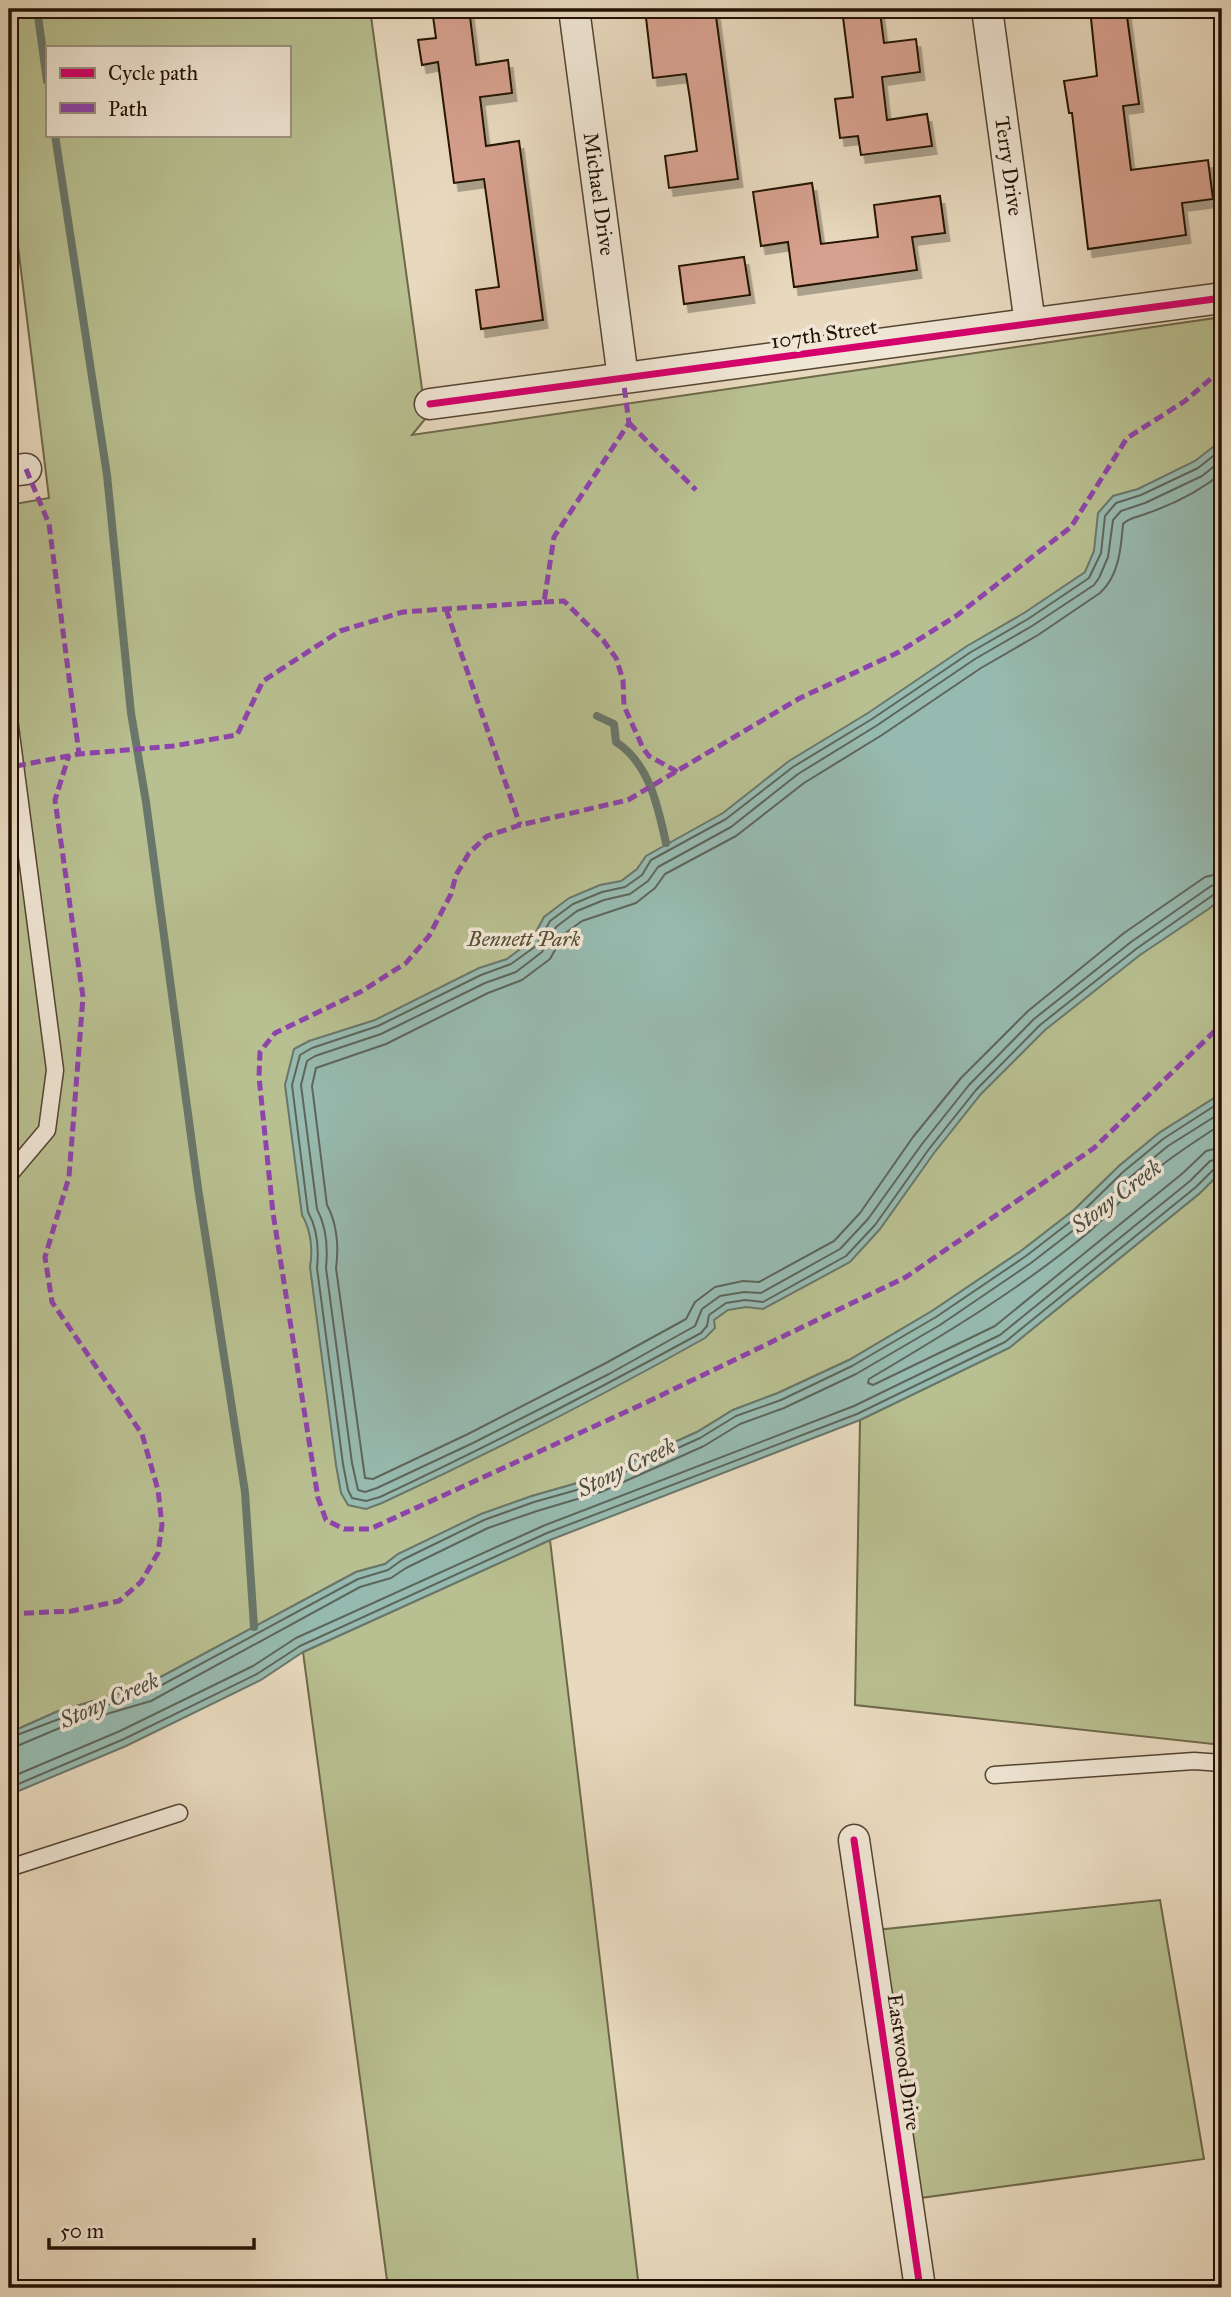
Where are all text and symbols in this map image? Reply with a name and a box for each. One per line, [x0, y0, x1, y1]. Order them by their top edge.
legend [46, 46, 290, 136]
text: Cycle path [108, 60, 199, 86]
text: Path [108, 96, 148, 122]
street label: Terry Drive [989, 115, 1029, 218]
street label: Michael Drive [577, 131, 621, 258]
street label: 107th Street [769, 314, 880, 354]
park label: Bennett Park [467, 926, 581, 952]
water label: Stony Creek [1064, 1153, 1167, 1240]
water label: Stony Creek [571, 1431, 680, 1503]
water label: Stony Creek [54, 1666, 163, 1735]
street label: Eastwood Drive [882, 1992, 926, 2132]
scale bar [49, 2206, 254, 2250]
text: 50 m [60, 2218, 105, 2244]

